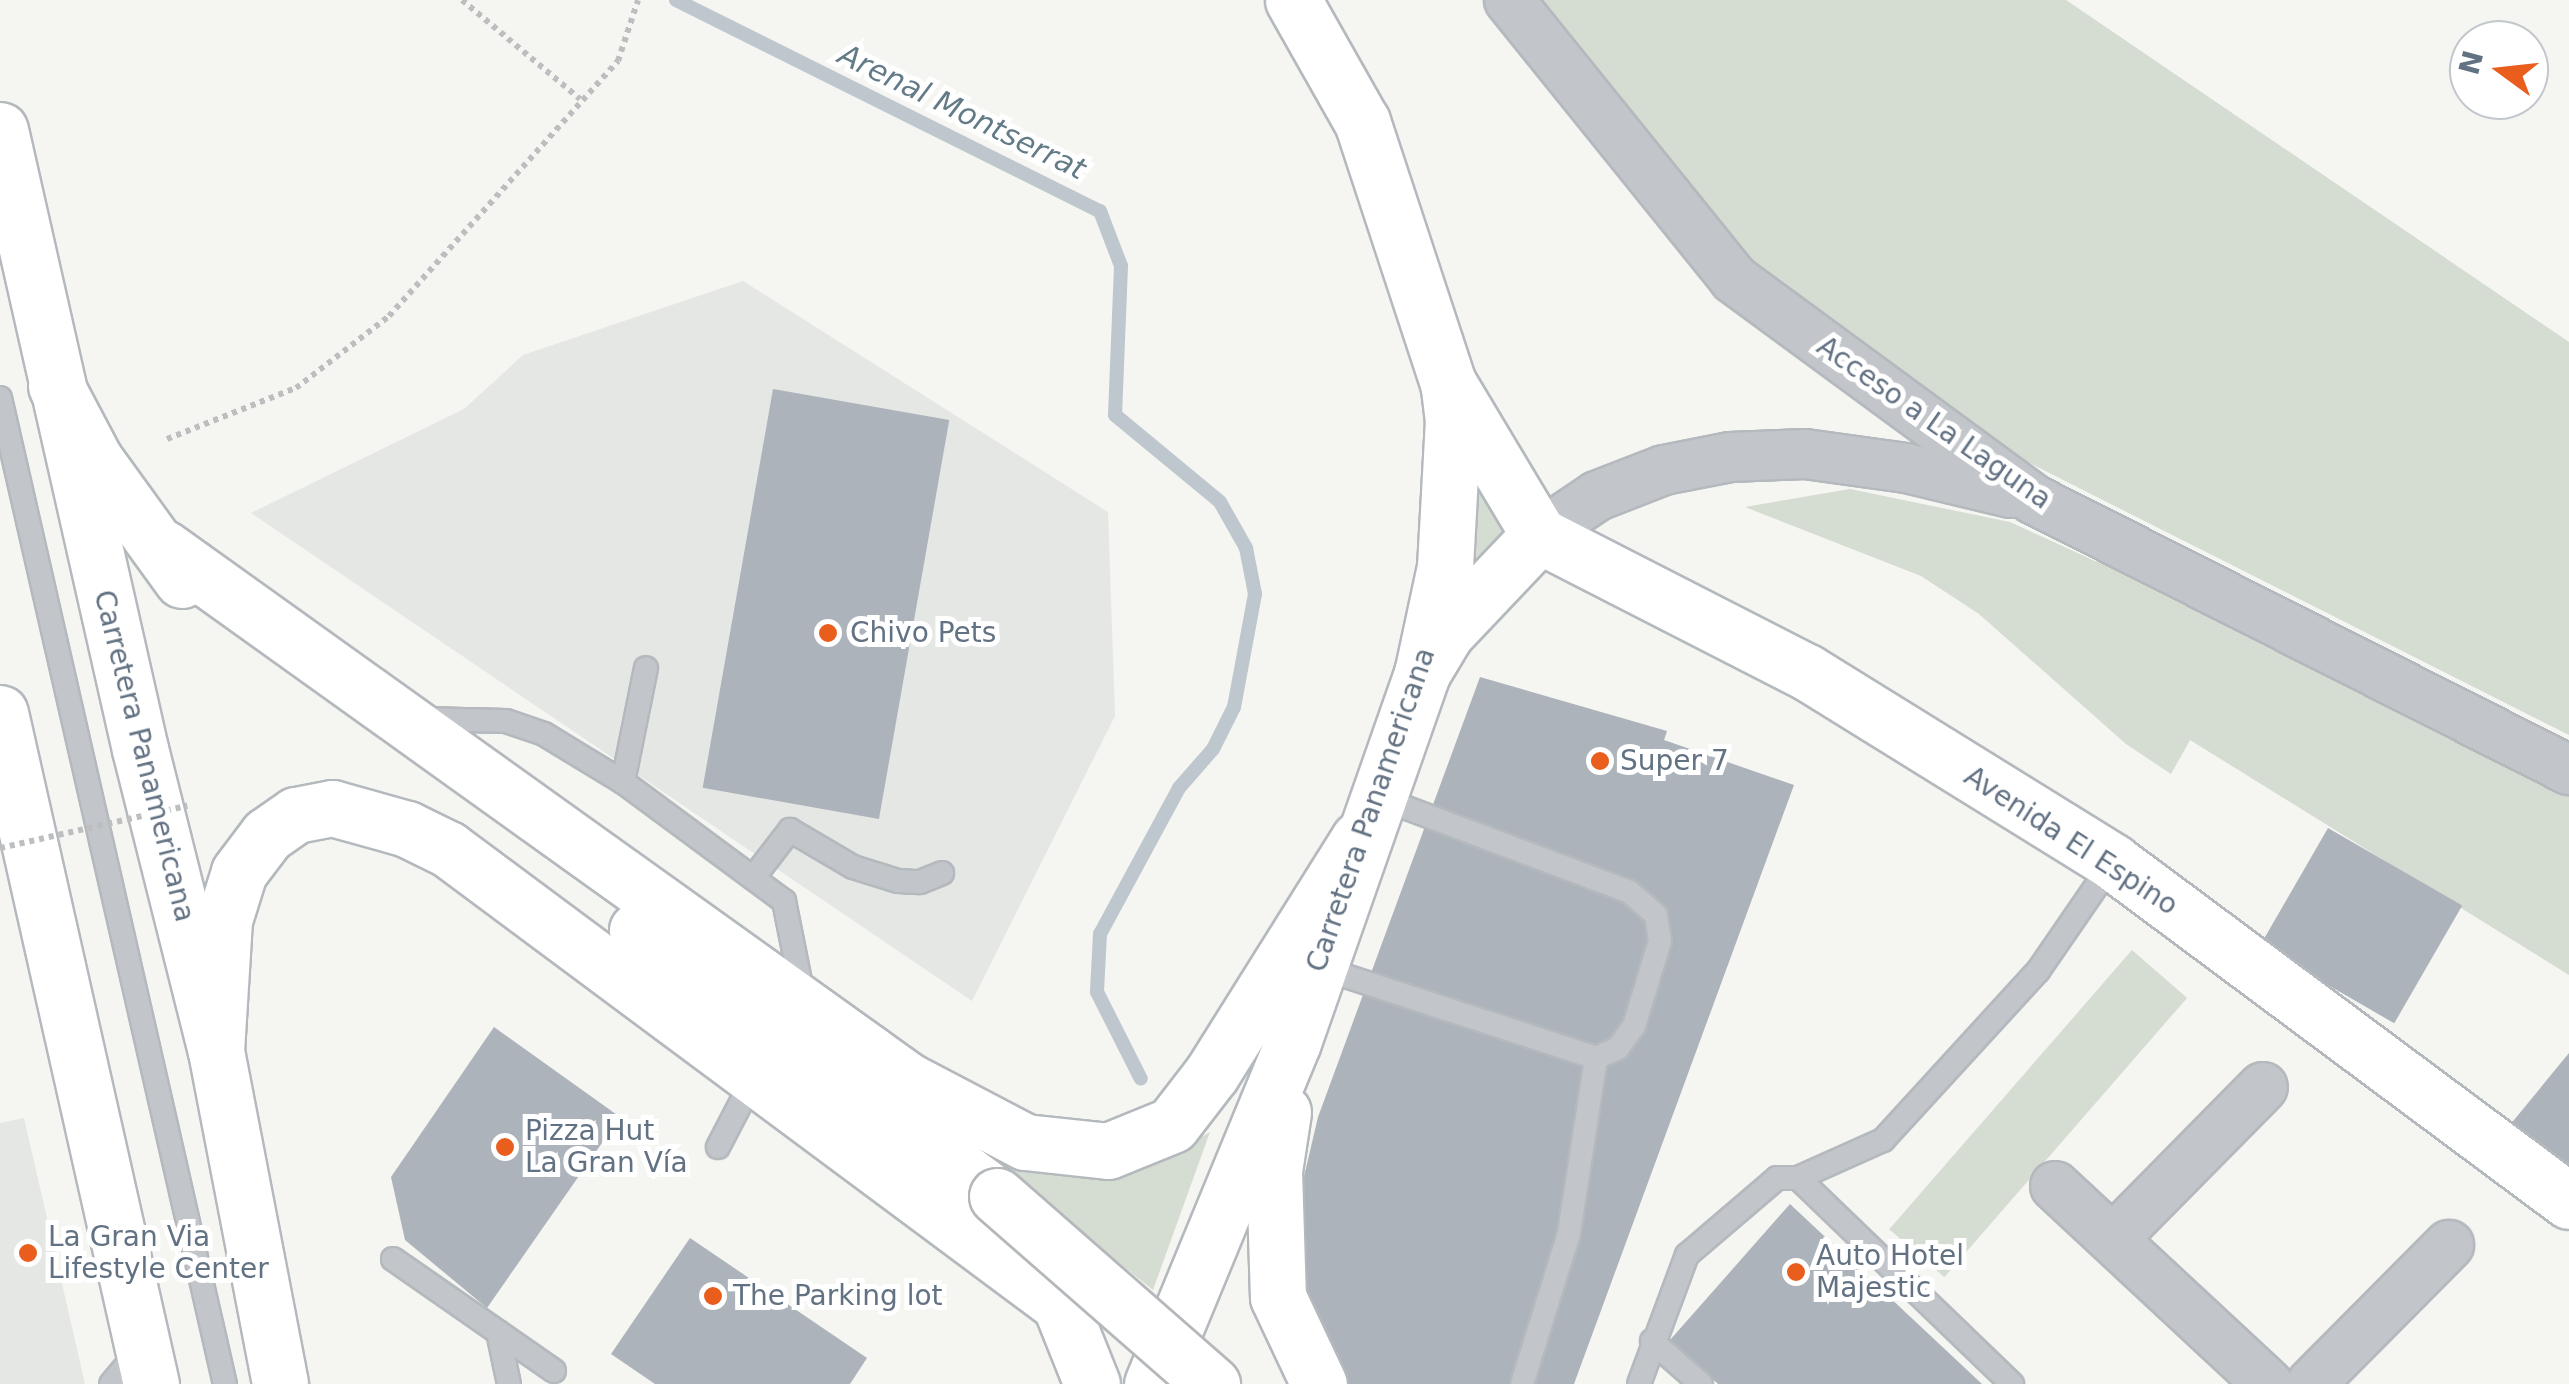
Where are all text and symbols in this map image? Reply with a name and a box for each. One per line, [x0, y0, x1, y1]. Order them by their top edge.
north arrow [2449, 20, 2549, 120]
water label: Arenal Montserrat [833, 37, 1091, 187]
text: N [2453, 47, 2490, 78]
street label: Acceso a La Laguna [1810, 329, 2058, 517]
street label: Carretera Panamericana [87, 587, 201, 925]
place label: Chivo Pets [850, 616, 996, 650]
marker: Chivo Pets [815, 620, 841, 646]
street label: Carretera Panamericana [1300, 644, 1442, 976]
place label: Super 7 [1620, 744, 1729, 778]
marker: Super 7 [1589, 750, 1611, 772]
street label: Avenida El Espino [1958, 759, 2184, 923]
place label: Pizza Hut La Gran Vía [525, 1114, 688, 1180]
marker: Pizza Hut La Gran Vía [494, 1136, 516, 1158]
place label: La Gran Via Lifestyle Center [48, 1220, 269, 1286]
place label: Auto Hotel Majestic [1816, 1239, 1964, 1305]
marker: La Gran Via Lifestyle Center [17, 1242, 39, 1264]
marker: Auto Hotel Majestic [1785, 1261, 1807, 1283]
place label: The Parking lot [733, 1279, 943, 1313]
marker: The Parking lot [702, 1285, 724, 1307]

